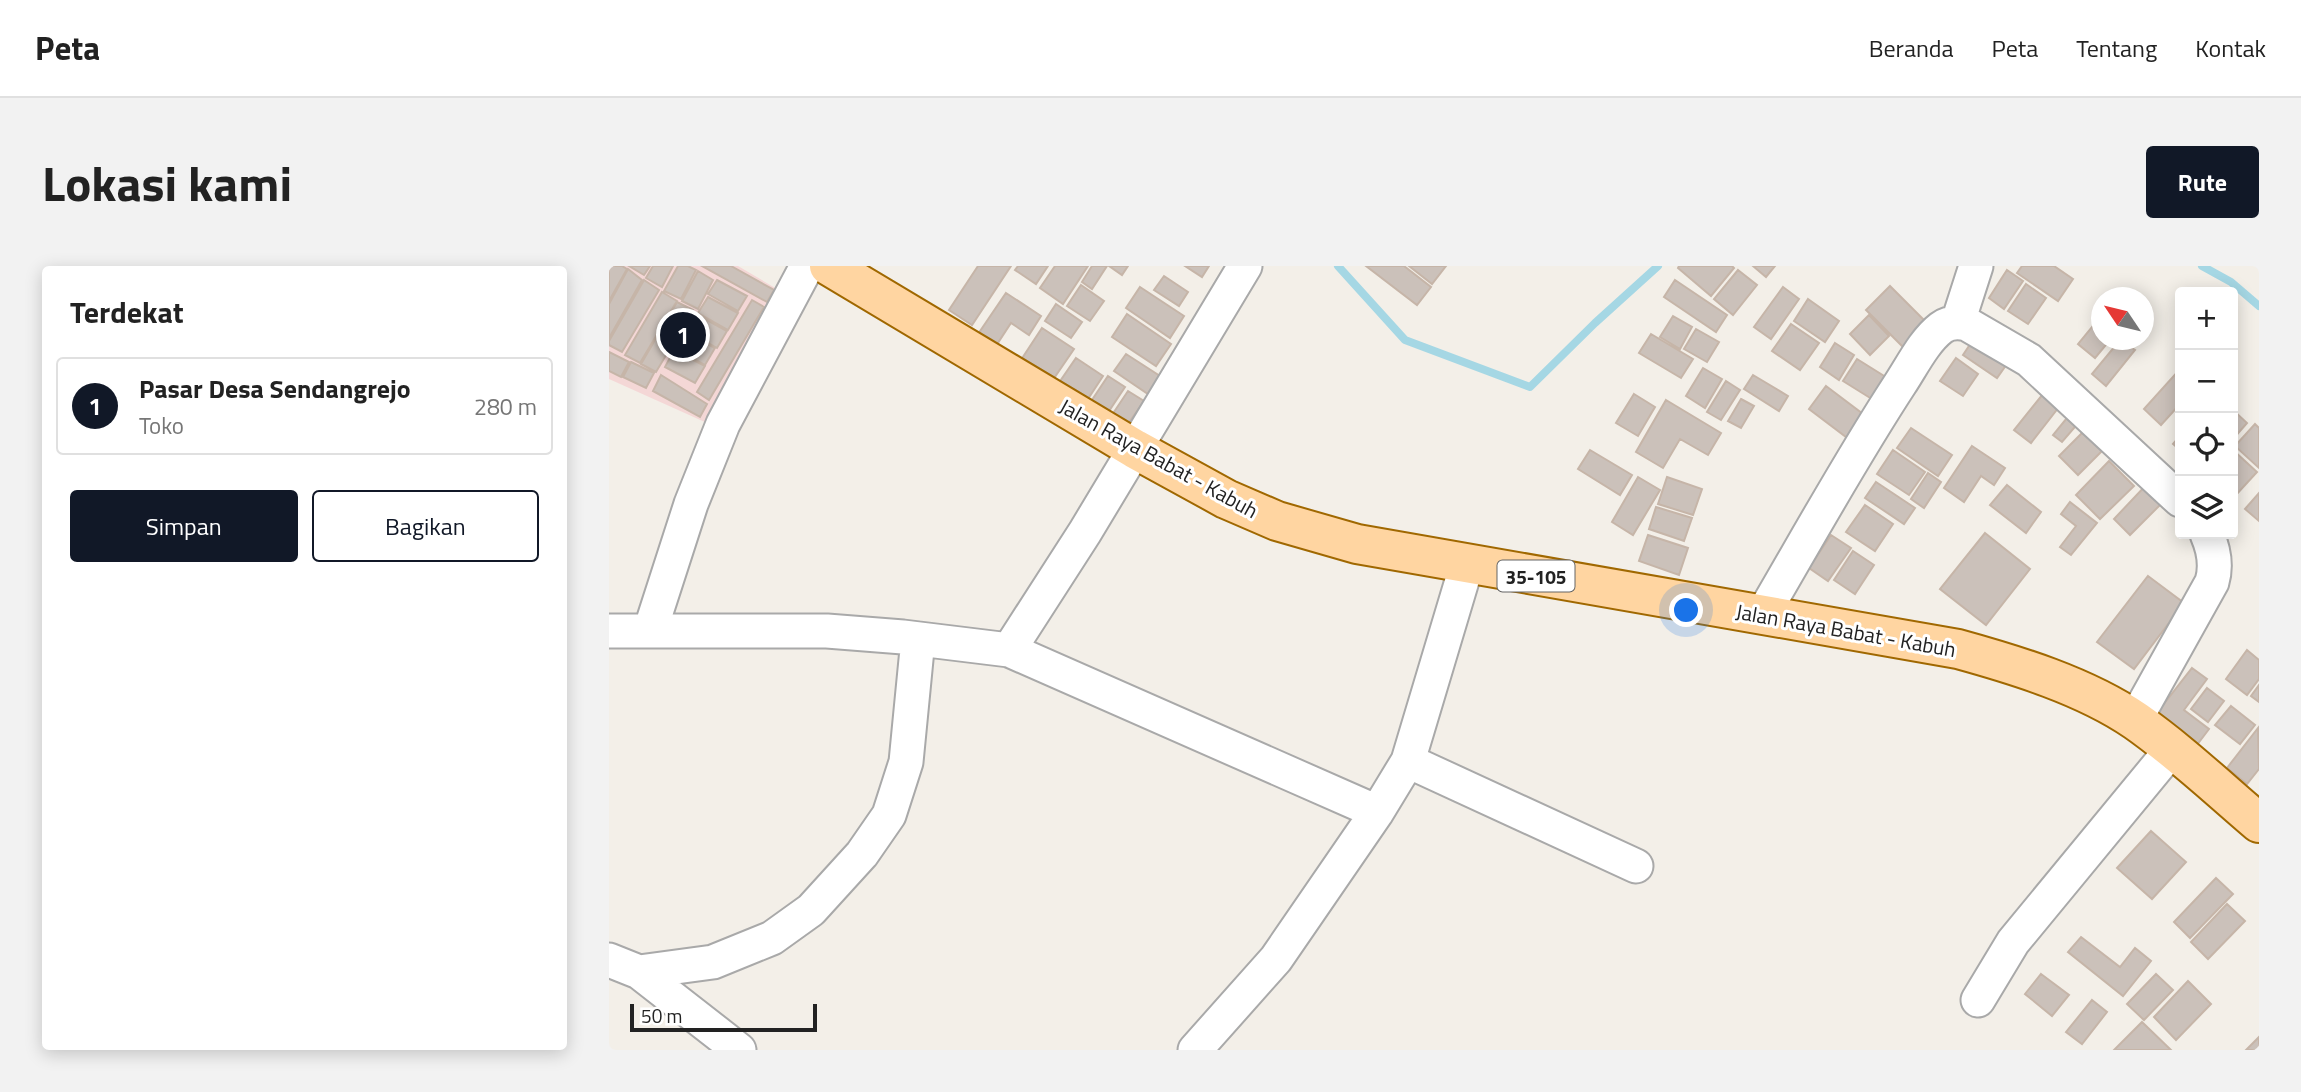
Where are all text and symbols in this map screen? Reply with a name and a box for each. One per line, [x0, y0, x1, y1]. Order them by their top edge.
text: Peta [35, 23, 100, 73]
text: Beranda [1869, 30, 1954, 66]
text: Peta [1992, 30, 2038, 66]
text: Tentang [2076, 30, 2157, 66]
text: Kontak [2195, 30, 2266, 66]
text: Lokasi kami [42, 145, 292, 220]
button: Rute [2146, 146, 2259, 218]
north arrow [2091, 287, 2154, 350]
map controls [2175, 287, 2238, 539]
button: + [2175, 287, 2238, 350]
text: Terdekat [70, 289, 184, 335]
pin: 1 [660, 309, 706, 361]
button: − [2175, 350, 2238, 413]
text: Pasar Desa Sendangrejo [139, 369, 411, 408]
text: 1 [89, 389, 101, 424]
text: 280 m [474, 389, 537, 424]
street label: Jalan Raya Babat - Kabuh [1054, 390, 1264, 526]
text: Toko [139, 408, 184, 443]
button: locate [2175, 413, 2238, 476]
button: layers [2175, 476, 2238, 539]
button: Simpan [70, 490, 298, 562]
button: Bagikan [312, 490, 539, 562]
road number: 35-105 [1497, 560, 1574, 592]
your location [1669, 593, 1703, 627]
street label: Jalan Raya Babat - Kabuh [1733, 595, 1959, 665]
scale bar [630, 1001, 817, 1033]
text: 50 m [641, 1001, 682, 1030]

